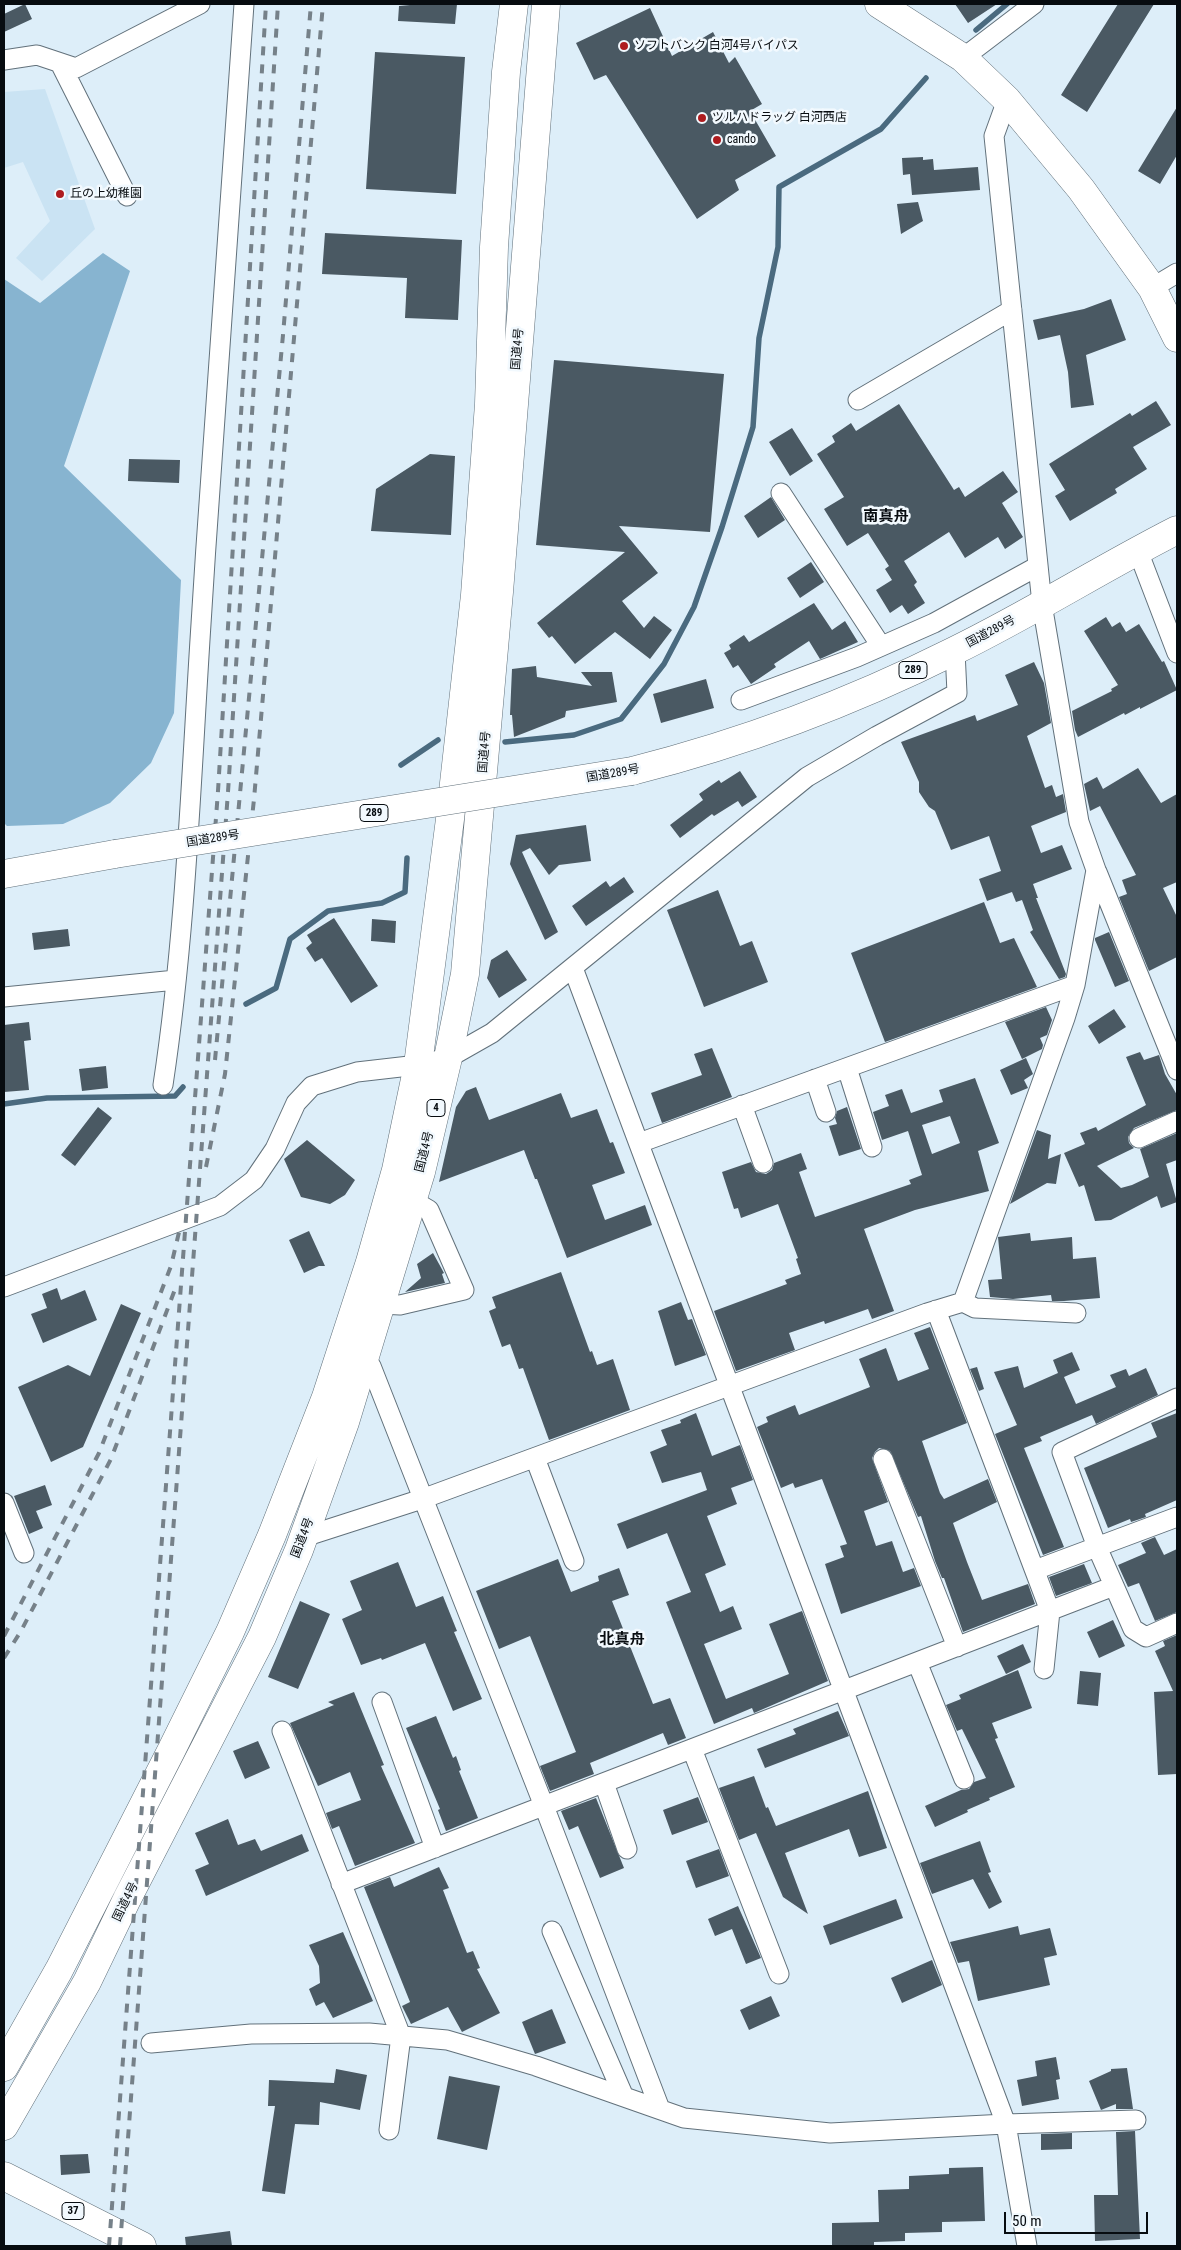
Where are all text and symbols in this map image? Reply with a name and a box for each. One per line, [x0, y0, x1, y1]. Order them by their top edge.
place label: ソフトバンク 白河4号バイパス [634, 39, 799, 53]
marker: ソフトバンク 白河4号バイパス [618, 40, 630, 52]
place label: ツルハドラッグ 白河西店 [712, 111, 847, 125]
marker: ツルハドラッグ 白河西店 [696, 112, 708, 124]
place label: cando [727, 133, 756, 147]
marker: cando [711, 134, 723, 146]
place label: 丘の上幼稚園 [70, 187, 142, 201]
marker: 丘の上幼稚園 [54, 188, 66, 200]
street label: 国道4号 [509, 327, 527, 371]
district label: 南真舟 [864, 508, 908, 526]
street label: 国道289号 [964, 613, 1018, 651]
road number: 289 [899, 662, 927, 678]
street label: 国道4号 [476, 730, 494, 774]
street label: 国道289号 [585, 762, 641, 786]
road number: 289 [360, 804, 388, 821]
street label: 国道289号 [185, 828, 241, 850]
road number: 4 [427, 1100, 445, 1116]
street label: 国道4号 [413, 1130, 437, 1174]
street label: 国道4号 [289, 1516, 317, 1560]
district label: 北真舟 [600, 1631, 644, 1649]
street label: 国道4号 [110, 1880, 142, 1924]
road number: 37 [62, 2202, 84, 2220]
scale bar [1006, 2202, 1150, 2234]
text: 50 m [1012, 2212, 1042, 2230]

